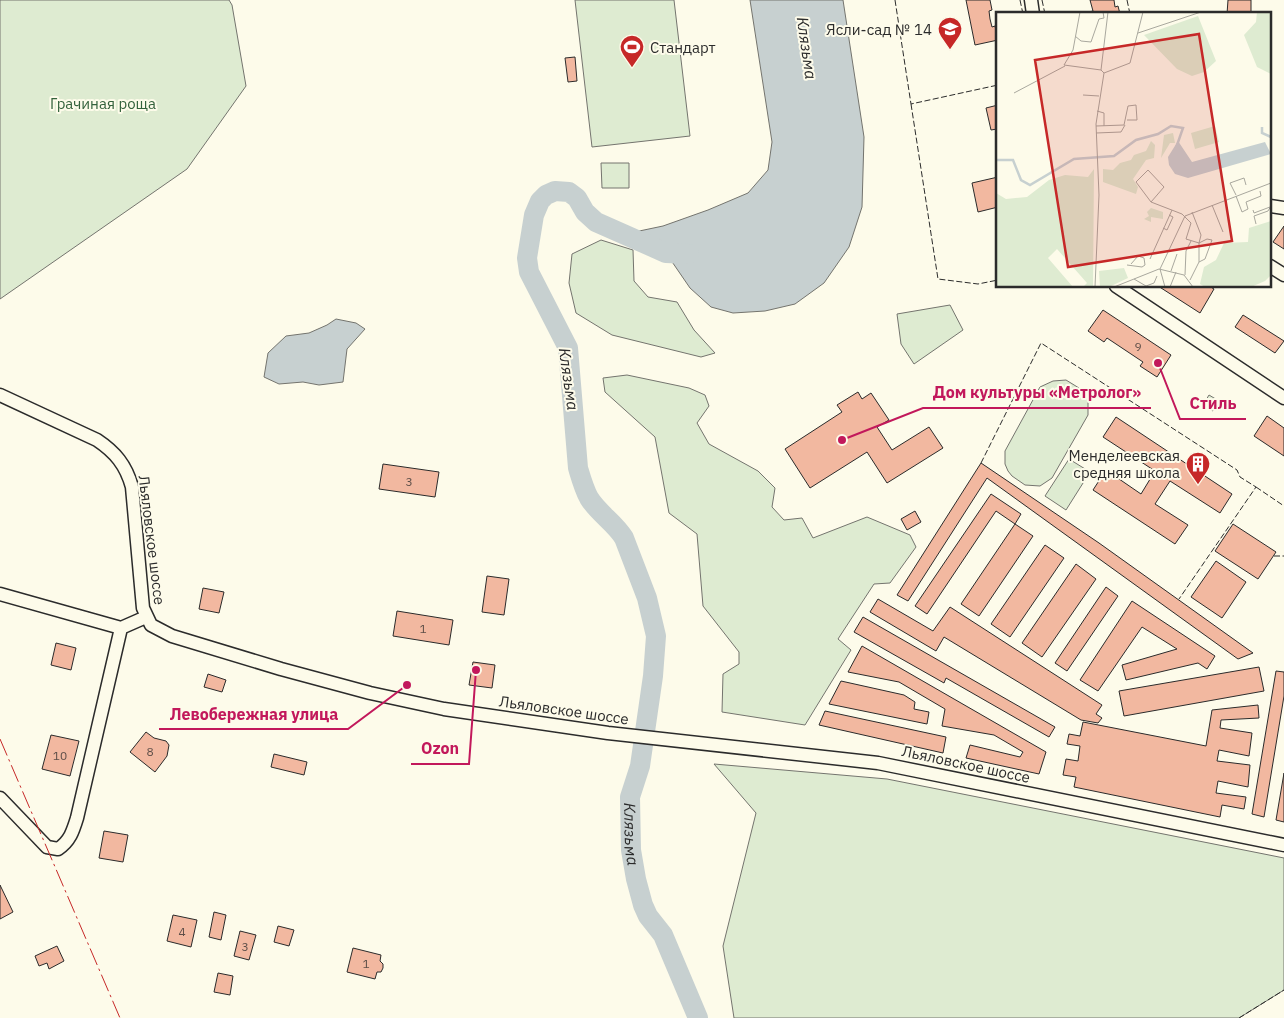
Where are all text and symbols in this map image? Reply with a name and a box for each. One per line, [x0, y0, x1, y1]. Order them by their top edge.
inset map [996, 12, 1272, 288]
water label: Клязьма [793, 15, 821, 81]
school or university icon: Ясли-сад № 14 [937, 16, 963, 50]
place label: Ясли-сад № 14 [826, 20, 932, 39]
sports icon: Стандарт [619, 34, 645, 68]
place label: Стандарт [650, 38, 716, 57]
park label: Грачиная роща [50, 94, 156, 113]
house number: 9 [1134, 339, 1142, 354]
water label: Клязьма [555, 346, 583, 412]
callout: Дом культуры «Метролог» [923, 377, 1151, 408]
text: Дом культуры «Метролог» [933, 382, 1141, 402]
callout: Стиль [1180, 388, 1246, 419]
text: Стиль [1190, 393, 1236, 413]
place label: Менделеевская средняя школа [1069, 446, 1180, 482]
building icon: Менделеевская средняя школа [1185, 451, 1211, 485]
street label: Льяловское шоссе [135, 474, 169, 606]
house number: 3 [405, 474, 413, 489]
house number: 1 [419, 621, 427, 636]
street label: Льяловское шоссе [498, 692, 630, 728]
callout: Левобережная улица [159, 698, 348, 729]
text: Левобережная улица [170, 704, 338, 724]
callout: Ozon [411, 733, 469, 764]
text: Ozon [421, 738, 459, 758]
street label: Льяловское шоссе [900, 741, 1032, 787]
house number: 8 [146, 744, 154, 759]
house number: 10 [53, 748, 67, 763]
water label: Клязьма [620, 802, 643, 867]
house number: 4 [178, 924, 186, 939]
house number: 3 [241, 939, 249, 954]
house number: 1 [362, 956, 370, 971]

